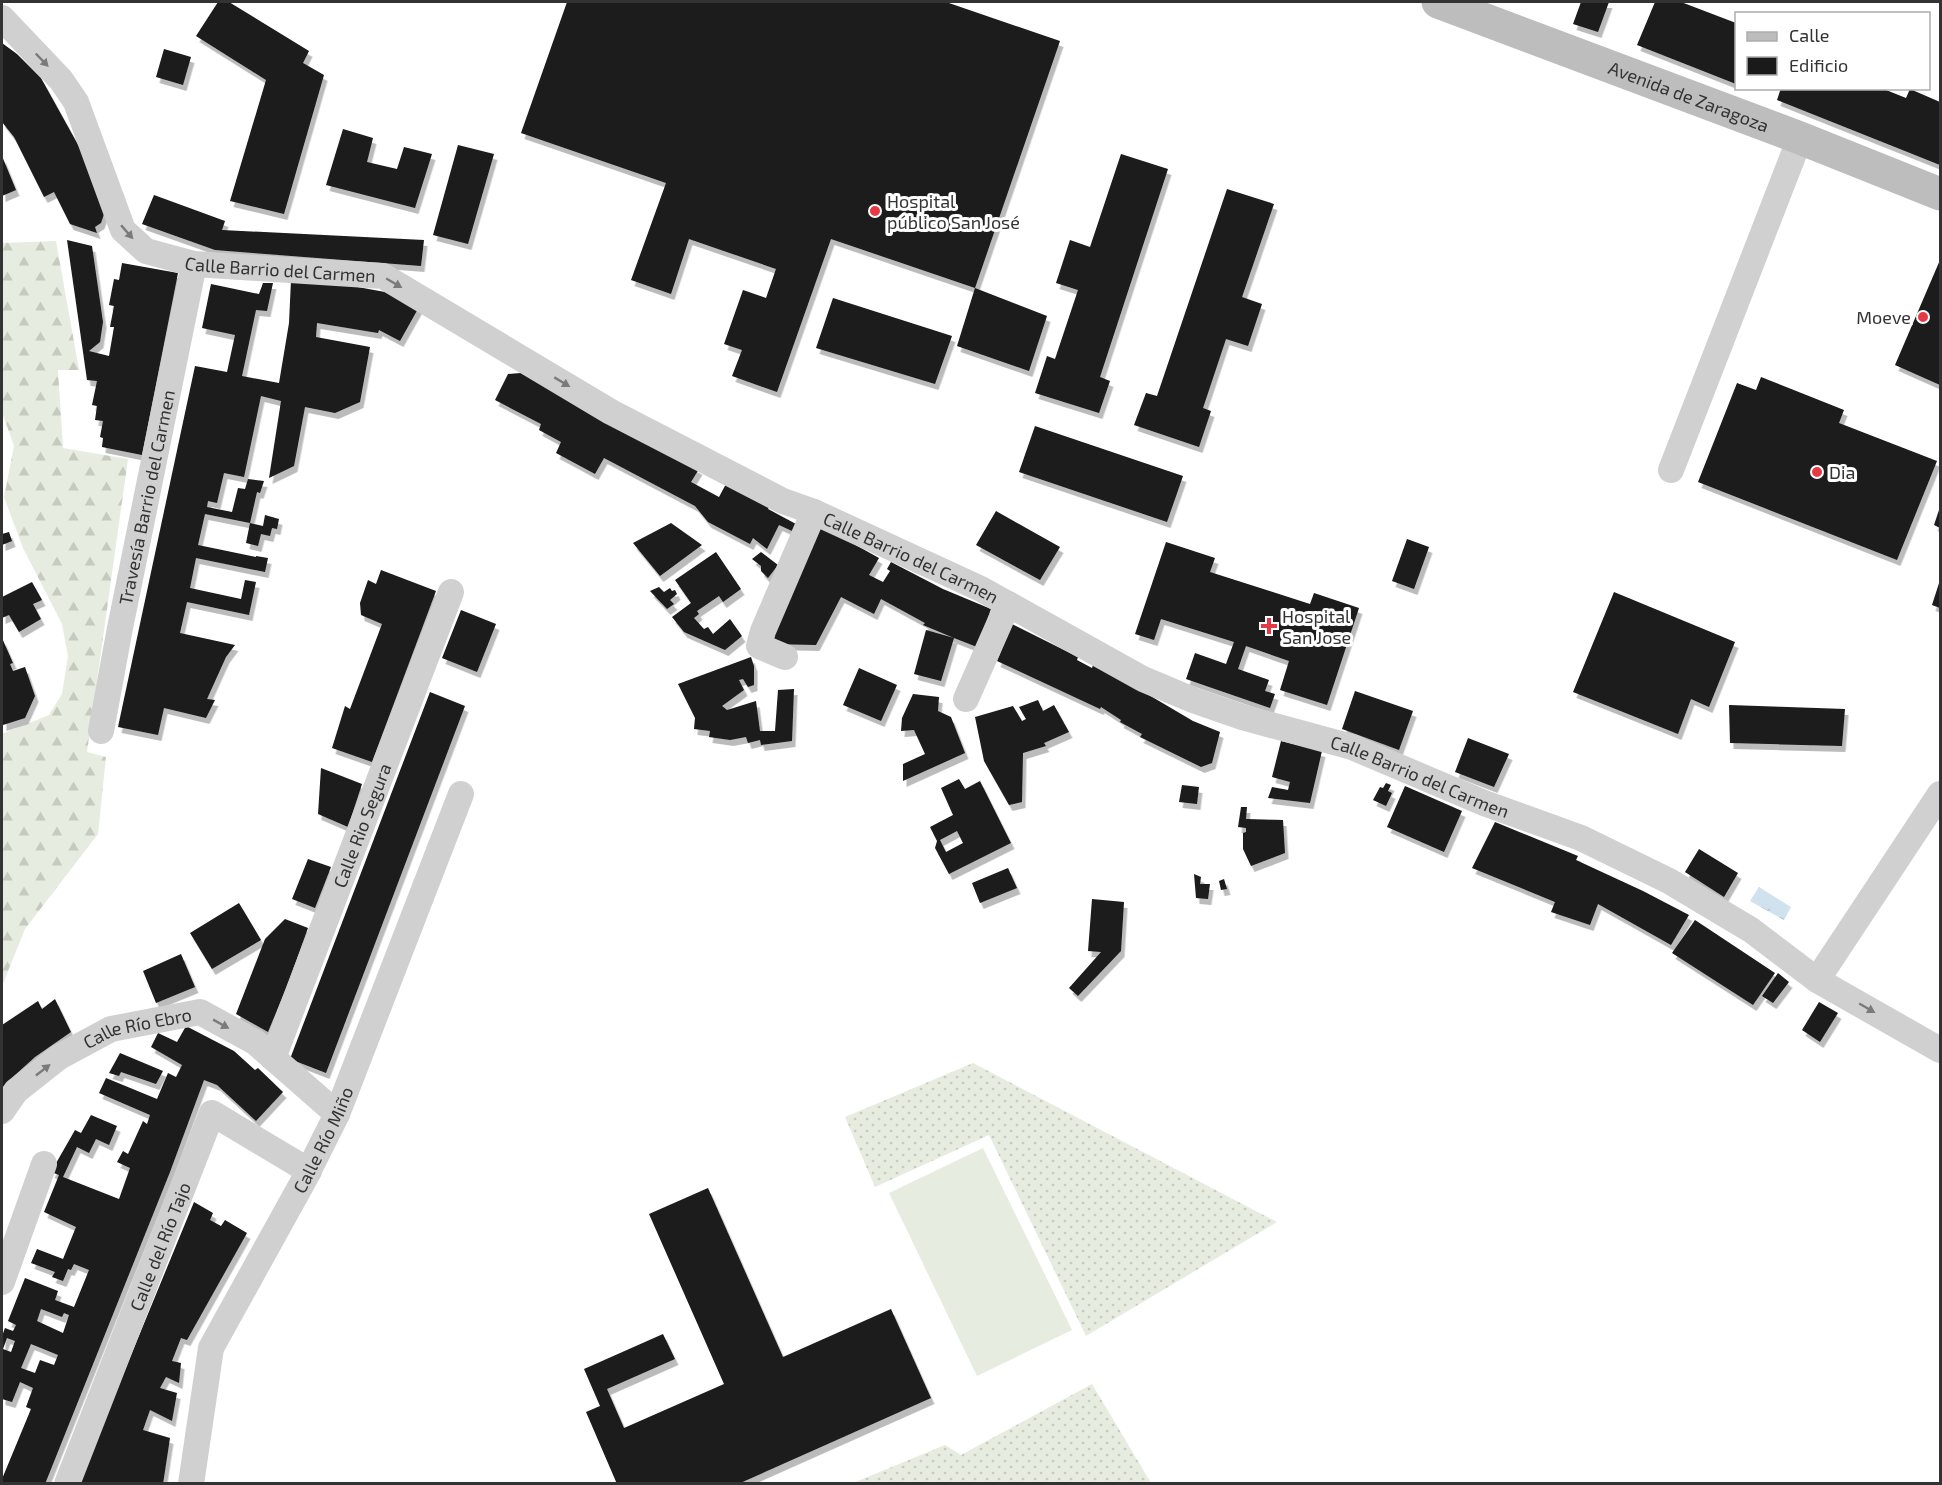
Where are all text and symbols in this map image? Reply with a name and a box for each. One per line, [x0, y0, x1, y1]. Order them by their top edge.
legend [1735, 12, 1930, 90]
text: Calle [1789, 24, 1830, 46]
one-way arrow [35, 52, 49, 66]
text: Edificio [1789, 54, 1848, 76]
street label: Avenida de Zaragoza [1606, 56, 1772, 136]
place label: Hospital público San José [887, 190, 1020, 233]
marker: Hospital público San José [868, 204, 882, 218]
one-way arrow [120, 225, 134, 240]
street label: Calle Barrio del Carmen [182, 251, 376, 287]
one-way arrow [386, 278, 403, 288]
place label: Moeve [1856, 306, 1911, 328]
marker: Moeve [1916, 310, 1930, 324]
one-way arrow [554, 377, 570, 388]
street label: Travesía Barrio del Carmen [114, 388, 179, 607]
place label: Dia [1829, 461, 1855, 483]
marker: Dia [1810, 465, 1824, 479]
street label: Calle Barrio del Carmen [820, 507, 1003, 608]
place label: Hospital San Jose [1282, 605, 1351, 648]
marker: Hospital San Jose [1260, 617, 1278, 635]
street label: Calle Barrio del Carmen [1328, 731, 1512, 822]
street label: Calle Rio Segura [328, 760, 396, 891]
street label: Calle Río Ebro [79, 1003, 193, 1053]
one-way arrow [1859, 1003, 1876, 1013]
one-way arrow [213, 1019, 230, 1029]
one-way arrow [35, 1064, 50, 1076]
street label: Calle Río Miño [288, 1084, 358, 1197]
street label: Calle del Río Tajo [125, 1179, 195, 1314]

